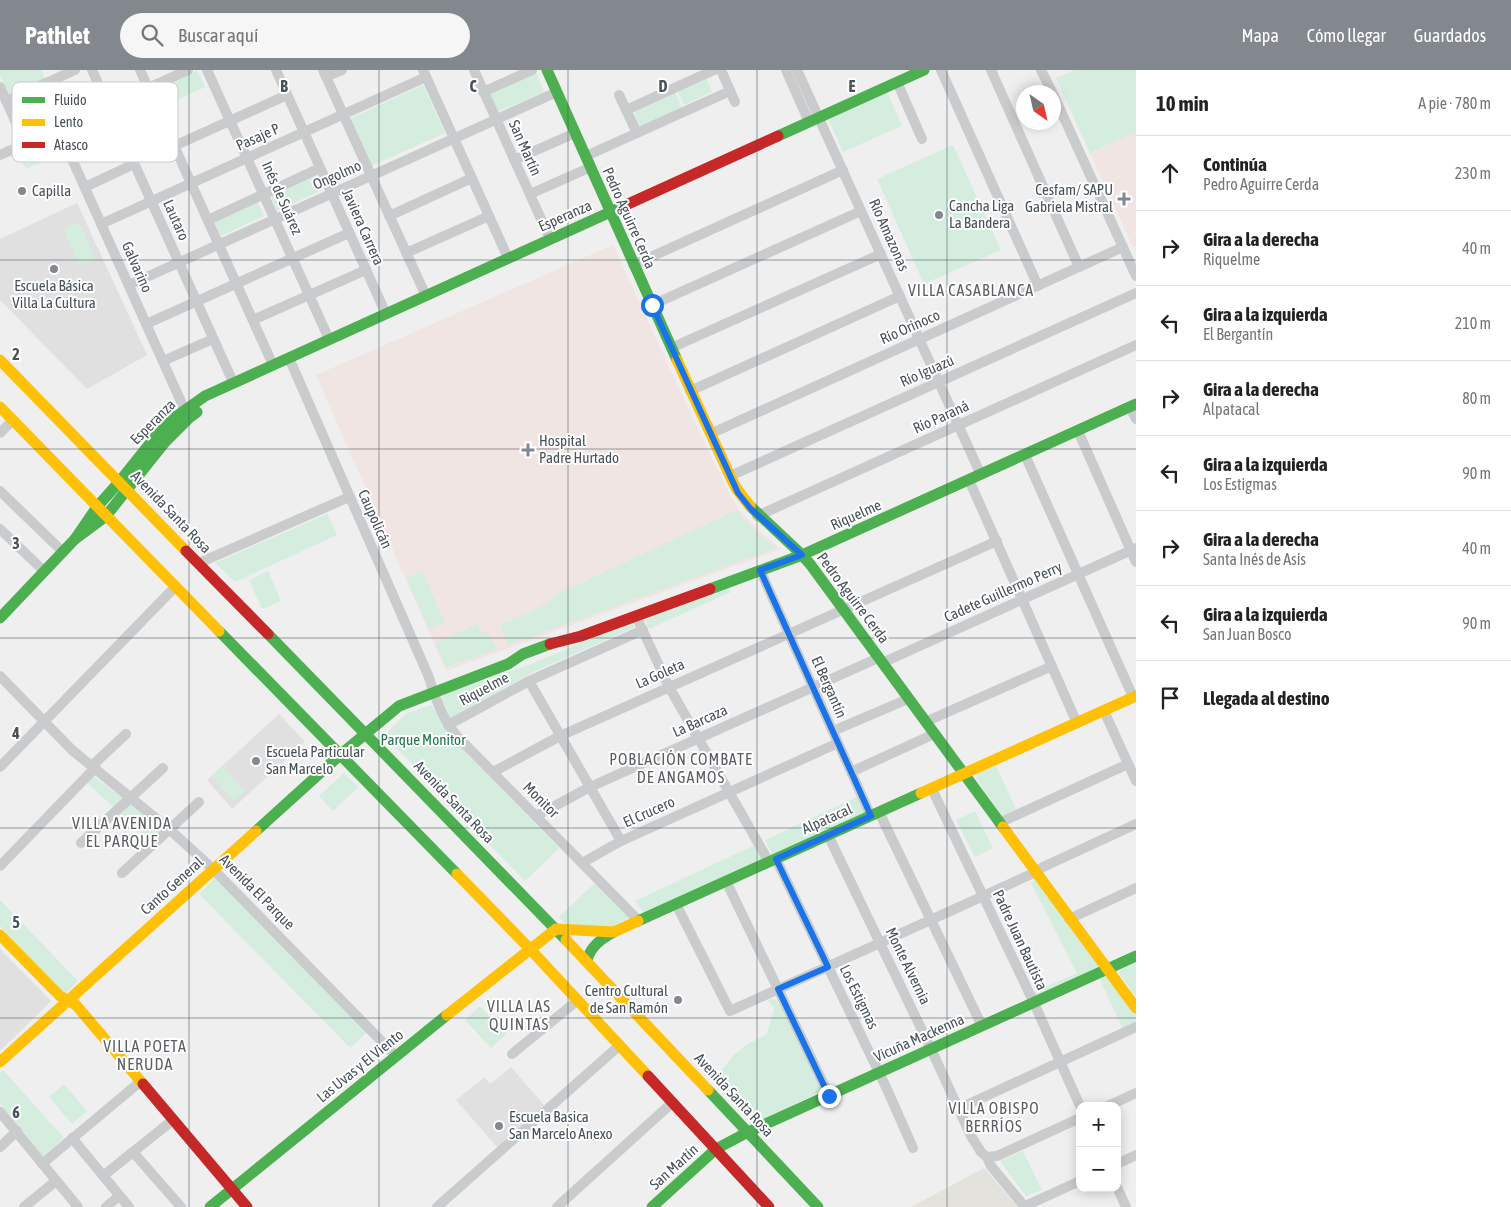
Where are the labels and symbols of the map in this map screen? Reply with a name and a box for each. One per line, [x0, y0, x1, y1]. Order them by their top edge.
text: B [280, 77, 288, 95]
text: C [469, 77, 477, 95]
text: D [659, 77, 668, 95]
text: E [849, 77, 856, 95]
legend [12, 82, 178, 162]
north arrow [1016, 85, 1061, 130]
text: Fluido [54, 92, 87, 108]
text: Lento [54, 114, 83, 130]
street label: San Martín [506, 117, 545, 178]
street label: Pasaje P [233, 119, 282, 154]
text: Atasco [54, 137, 88, 153]
street label: Ongolmo [310, 156, 364, 193]
street label: Inés de Suárez [259, 159, 306, 238]
street label: Pedro Aguirre Cerda [600, 165, 659, 271]
place label: Cesfam/ SAPU Gabriela Mistral [1025, 181, 1113, 215]
place label: Capilla [32, 182, 71, 199]
marker: Capilla [16, 185, 28, 197]
street label: Javiera Carrera [339, 186, 388, 268]
marker: Cesfam/ SAPU Gabriela Mistral [1117, 192, 1131, 206]
street label: Esperanza [536, 196, 594, 235]
street label: Río Amazonas [866, 196, 913, 273]
street label: Lautaro [160, 197, 193, 243]
place label: Cancha Liga La Bandera [949, 197, 1014, 231]
marker: Cancha Liga La Bandera [933, 209, 945, 221]
street label: Galvarino [119, 239, 156, 295]
marker: Escuela Básica Villa La Cultura [48, 263, 60, 275]
place label: Escuela Básica Villa La Cultura [12, 277, 96, 311]
district label: VILLA CASABLANCA [908, 281, 1034, 299]
route start [641, 294, 664, 317]
street label: Río Orinoco [877, 306, 942, 347]
text: 2 [12, 345, 20, 363]
street label: Río Iguazú [897, 351, 956, 390]
street label: Esperanza [127, 396, 179, 448]
street label: Río Paraná [910, 397, 971, 436]
place label: Hospital Padre Hurtado [539, 432, 619, 466]
marker: Hospital Padre Hurtado [521, 443, 535, 457]
street label: Avenida Santa Rosa [128, 467, 215, 556]
street label: Caupolicán [355, 487, 396, 551]
street label: Riquelme [828, 496, 884, 533]
text: 3 [12, 534, 20, 552]
street label: Pedro Aguirre Cerda [814, 549, 893, 646]
street label: Cadete Guillermo Perry [941, 558, 1064, 625]
street label: El Bergantín [808, 653, 851, 720]
street label: La Goleta [633, 655, 687, 692]
street label: Riquelme [456, 668, 512, 709]
street label: La Barcaza [670, 701, 730, 740]
text: 4 [11, 724, 20, 742]
park label: Parque Monitor [380, 731, 466, 748]
place label: Escuela Particular San Marcelo [266, 743, 365, 777]
district label: POBLACIÓN COMBATE DE ANGAMOS [609, 750, 753, 786]
marker: Escuela Particular San Marcelo [250, 755, 262, 767]
street label: Avenida Santa Rosa [411, 757, 498, 846]
street label: Monitor [520, 778, 563, 821]
street label: El Crucero [620, 793, 677, 830]
street label: Alpatacal [799, 800, 855, 837]
district label: VILLA AVENIDA EL PARQUE [72, 814, 172, 850]
street label: Avenida El Parque [216, 851, 299, 933]
street label: Canto General [137, 853, 206, 918]
street label: Padre Juan Bautista [990, 887, 1051, 993]
text: 5 [12, 913, 20, 931]
street label: Monte Alvernia [882, 925, 934, 1007]
street label: Los Estigmas [837, 962, 882, 1032]
place label: Centro Cultural de San Ramón [585, 982, 668, 1016]
marker: Centro Cultural de San Ramón [672, 994, 684, 1006]
district label: VILLA LAS QUINTAS [487, 997, 551, 1033]
street label: Vicuña Mackenna [871, 1010, 967, 1065]
street label: Las Uvas y El Viento [313, 1026, 406, 1106]
district label: VILLA POETA NERUDA [103, 1037, 187, 1073]
street label: Avenida Santa Rosa [691, 1049, 777, 1140]
route end [818, 1085, 841, 1108]
district label: VILLA OBISPO BERRÍOS [948, 1099, 1040, 1135]
text: 6 [12, 1103, 20, 1121]
place label: Escuela Basica San Marcelo Anexo [509, 1108, 613, 1142]
marker: Escuela Basica San Marcelo Anexo [493, 1120, 505, 1132]
street label: San Martín [646, 1141, 701, 1193]

